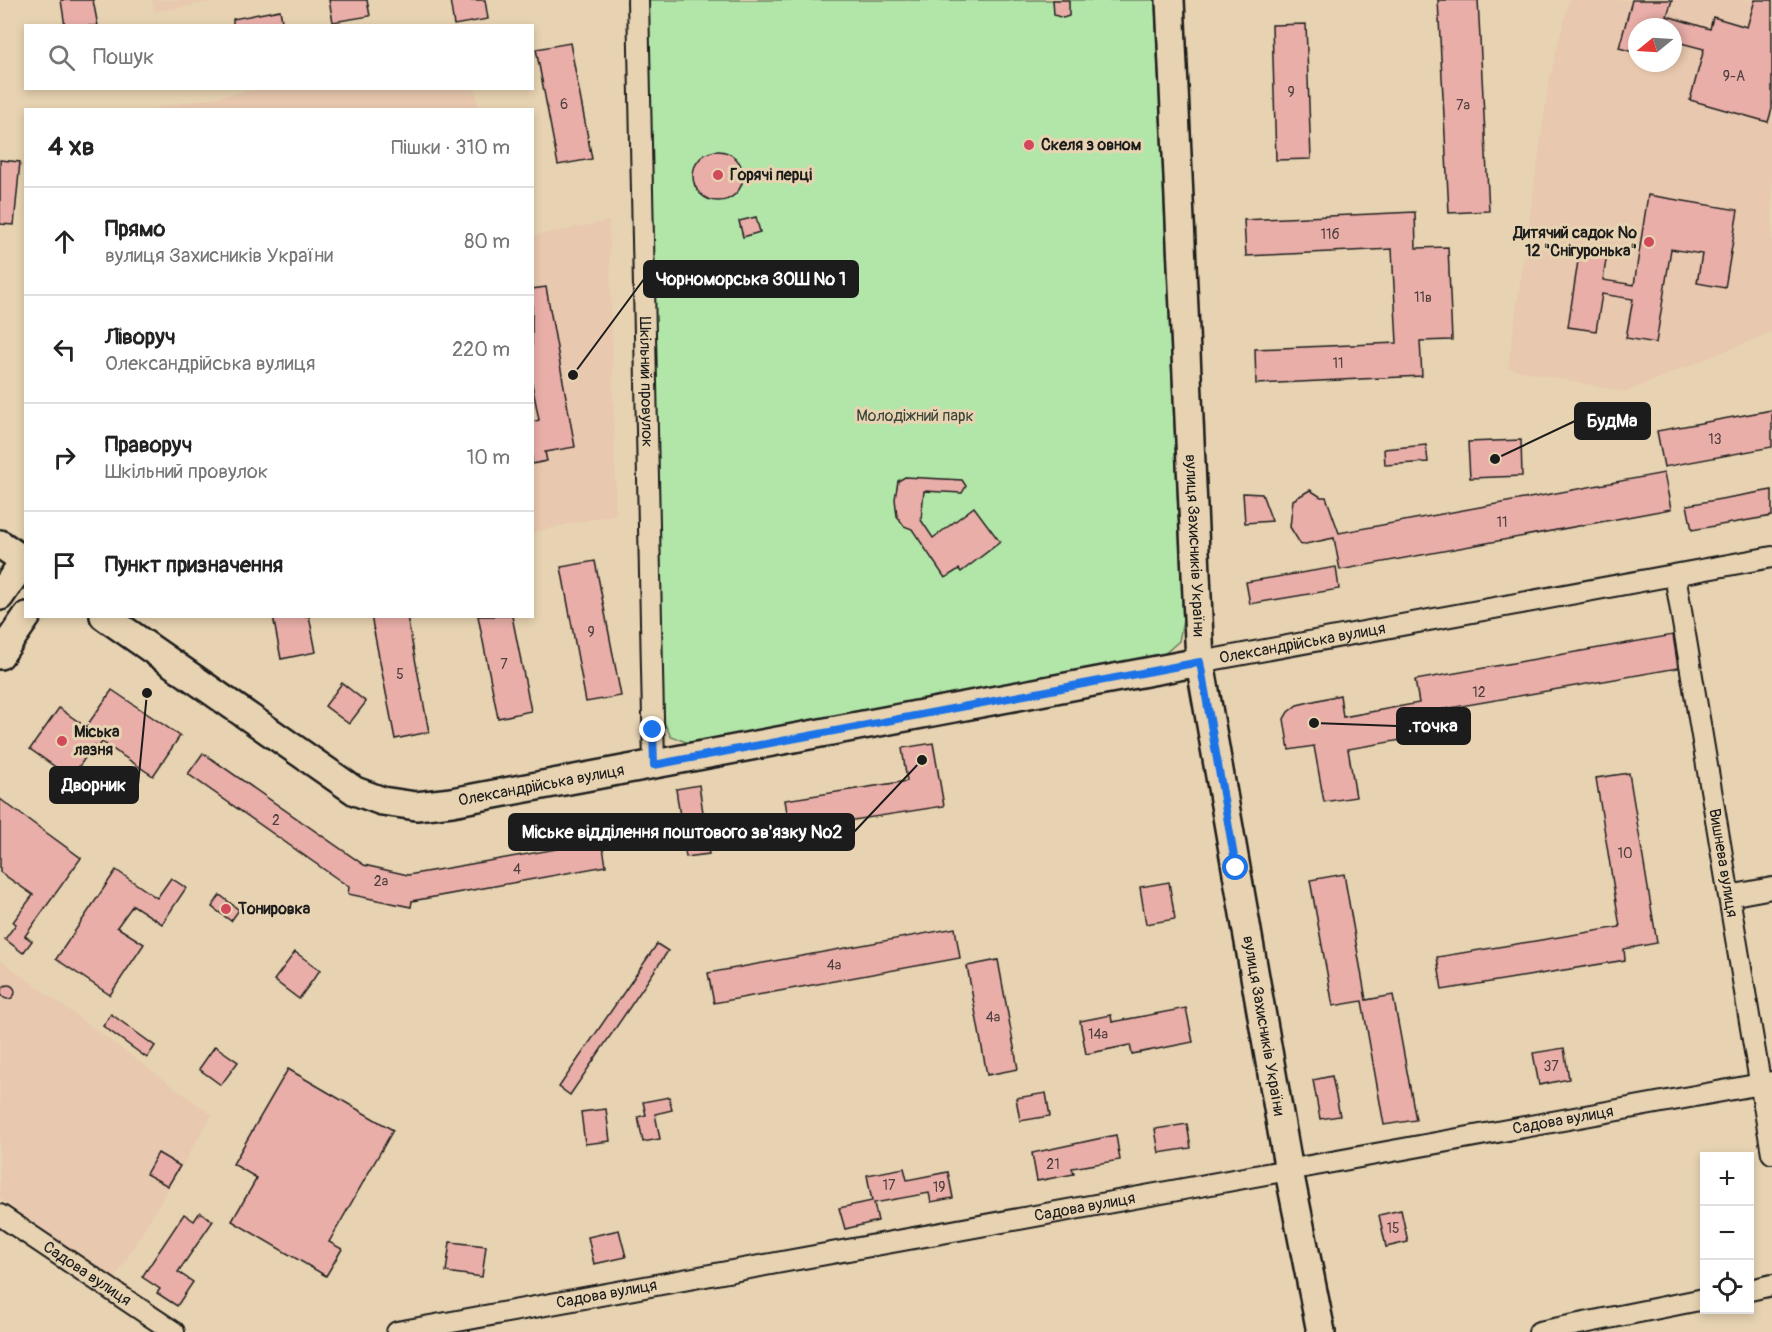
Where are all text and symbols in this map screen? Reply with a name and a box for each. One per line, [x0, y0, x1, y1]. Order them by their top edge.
north arrow [1628, 18, 1682, 72]
search box [24, 24, 534, 90]
icon: search [45, 41, 78, 74]
text: Пошук [93, 43, 154, 71]
house number: 9-А [1723, 68, 1745, 85]
house number: 9 [1287, 84, 1295, 101]
house number: 6 [560, 96, 568, 113]
house number: 7а [1456, 97, 1470, 114]
text: 4 хв [48, 131, 95, 163]
text: Пішки · 310 m [391, 135, 510, 160]
place label: Скеля з овном [1041, 135, 1141, 155]
marker: Скеля з овном [1022, 138, 1036, 152]
place label: Горячі перці [730, 165, 812, 185]
marker: Горячі перці [711, 168, 725, 182]
text: Прямо [105, 215, 165, 243]
place label: Дитячий садок № 12 "Снігуронька" [1512, 223, 1638, 261]
icon: ahead [48, 225, 81, 258]
house number: 11б [1321, 226, 1339, 243]
text: 80 m [464, 229, 510, 254]
marker: Дитячий садок № 12 "Снігуронька" [1642, 235, 1656, 249]
text: вулиця Захисників України [105, 243, 333, 268]
callout: Чорноморська ЗОШ № 1 [644, 261, 858, 297]
text: Чорноморська ЗОШ № 1 [656, 268, 846, 291]
house number: 11в [1414, 289, 1432, 306]
street label: Шкільний провулок [635, 316, 657, 447]
text: Ліворуч [105, 323, 176, 351]
icon: left [48, 333, 81, 366]
text: 220 m [452, 337, 510, 362]
text: Олександрійська вулиця [105, 351, 316, 376]
house number: 11 [1333, 355, 1343, 372]
callout: БудМа [1575, 403, 1650, 439]
park label: Молодіжний парк [856, 406, 974, 426]
text: БудМа [1587, 410, 1638, 433]
text: Праворуч [105, 431, 192, 459]
house number: 13 [1708, 431, 1722, 448]
icon: right [48, 441, 81, 474]
text: 10 m [466, 445, 510, 470]
street label: вулиця Захисників України [1181, 454, 1209, 637]
text: Шкільний провулок [105, 459, 268, 484]
house number: 11 [1497, 514, 1507, 531]
icon: arrive [48, 549, 81, 582]
text: Пункт призначення [105, 551, 283, 579]
street label: Олександрійська вулиця [1218, 618, 1387, 668]
house number: 9 [587, 624, 595, 641]
house number: 7 [500, 656, 508, 673]
house number: 5 [396, 666, 404, 683]
house number: 12 [1472, 684, 1486, 701]
callout: .точка [1397, 708, 1470, 744]
text: .точка [1408, 715, 1458, 738]
route end [639, 716, 665, 742]
place label: Міська лазня [73, 722, 120, 760]
marker: Міська лазня [55, 734, 69, 748]
street label: Олександрійська вулиця [456, 760, 626, 811]
callout: Дворник [50, 767, 138, 803]
text: Дворник [61, 774, 126, 797]
street label: Вишнева вулиця [1704, 807, 1742, 919]
house number: 2 [272, 812, 280, 829]
callout: Міське відділення поштового зв'язку №2 [509, 814, 854, 850]
text: Міське відділення поштового зв'язку №2 [522, 821, 842, 844]
house number: 10 [1617, 845, 1633, 862]
route start [1222, 854, 1248, 880]
house number: 4 [513, 861, 521, 878]
house number: 2а [374, 873, 388, 890]
place label: Тонировка [237, 899, 311, 919]
marker: Тонировка [219, 902, 233, 916]
street label: вулиця Захисників України [1238, 934, 1289, 1118]
house number: 4а [827, 957, 841, 974]
house number: 4а [986, 1009, 1000, 1026]
house number: 14а [1088, 1026, 1108, 1043]
house number: 37 [1543, 1058, 1559, 1075]
street label: Садова вулиця [1511, 1101, 1615, 1139]
map controls [1700, 1152, 1754, 1314]
button: + [1700, 1152, 1754, 1206]
house number: 21 [1046, 1156, 1060, 1173]
house number: 17 [883, 1177, 896, 1194]
house number: 19 [933, 1179, 945, 1196]
street label: Садова вулиця [1033, 1188, 1137, 1226]
button: − [1700, 1206, 1754, 1260]
house number: 15 [1386, 1220, 1400, 1237]
street label: Садова вулиця [39, 1237, 135, 1310]
button: locate [1700, 1260, 1754, 1314]
street label: Садова вулиця [555, 1275, 659, 1313]

